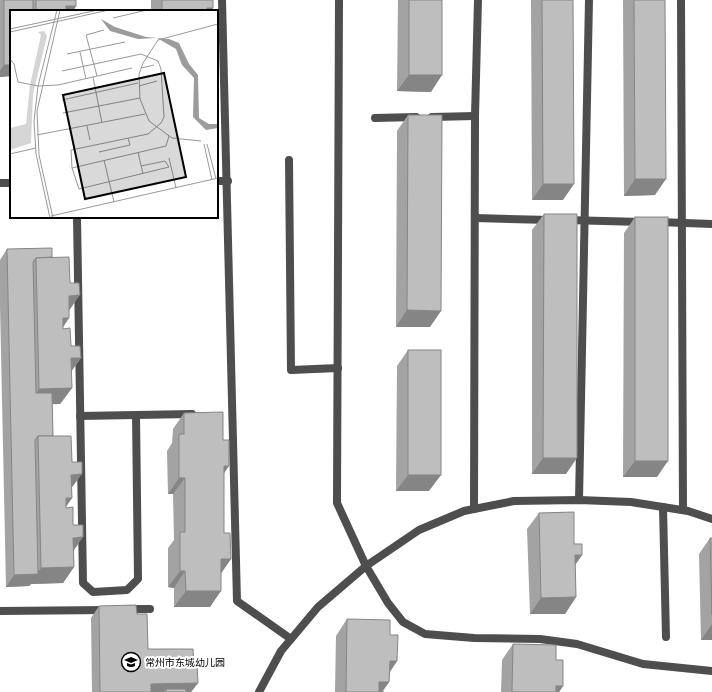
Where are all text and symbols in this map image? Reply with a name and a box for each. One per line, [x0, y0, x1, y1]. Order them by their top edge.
inset map [10, 10, 218, 218]
school or university icon: 常州市东城幼儿园 [120, 651, 142, 673]
place label: 常州市东城幼儿园 [145, 657, 225, 669]

